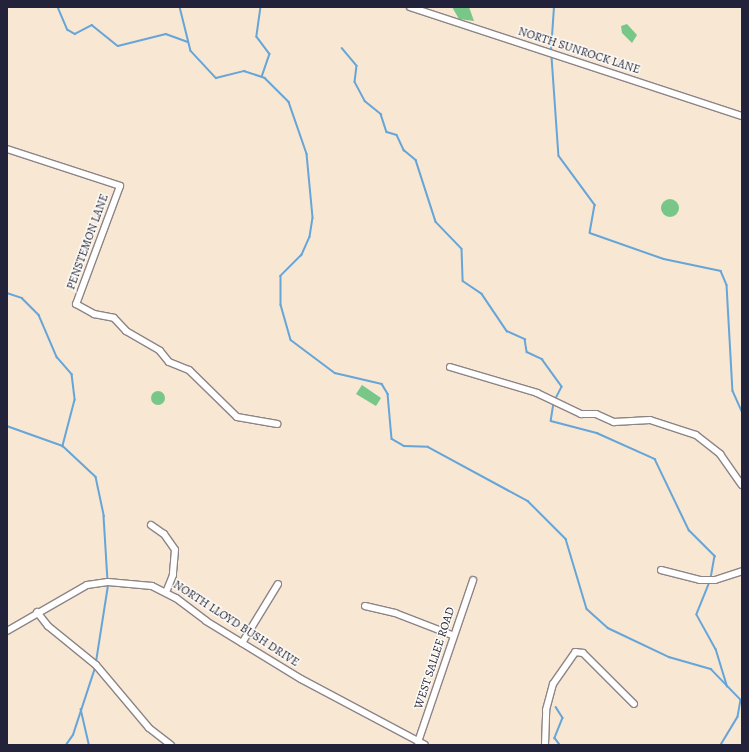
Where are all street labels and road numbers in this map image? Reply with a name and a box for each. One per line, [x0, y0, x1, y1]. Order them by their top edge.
street label: NORTH SUNROCK LANE [516, 24, 642, 78]
street label: PENSTEMON LANE [64, 192, 112, 292]
street label: NORTH LLOYD BUSH DRIVE [170, 578, 302, 670]
street label: WEST SALLEE ROAD [412, 605, 458, 711]

